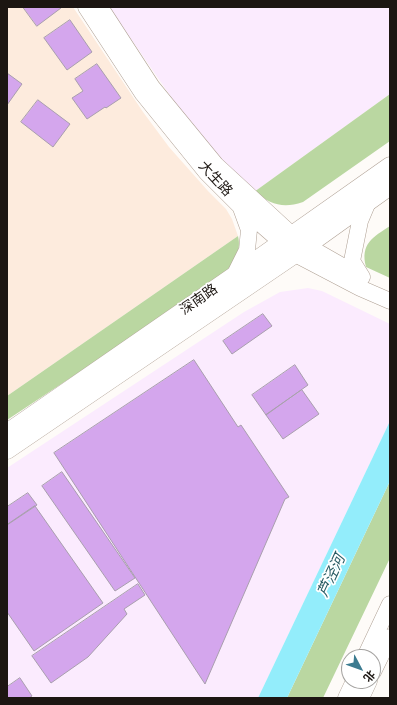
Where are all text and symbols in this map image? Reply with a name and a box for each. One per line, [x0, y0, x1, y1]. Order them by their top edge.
street label: 大生路 [195, 158, 235, 200]
street label: 深南路 [177, 281, 221, 319]
water label: 芦泾河 [314, 552, 350, 600]
north arrow [341, 649, 381, 689]
text: 北 [360, 667, 378, 685]

